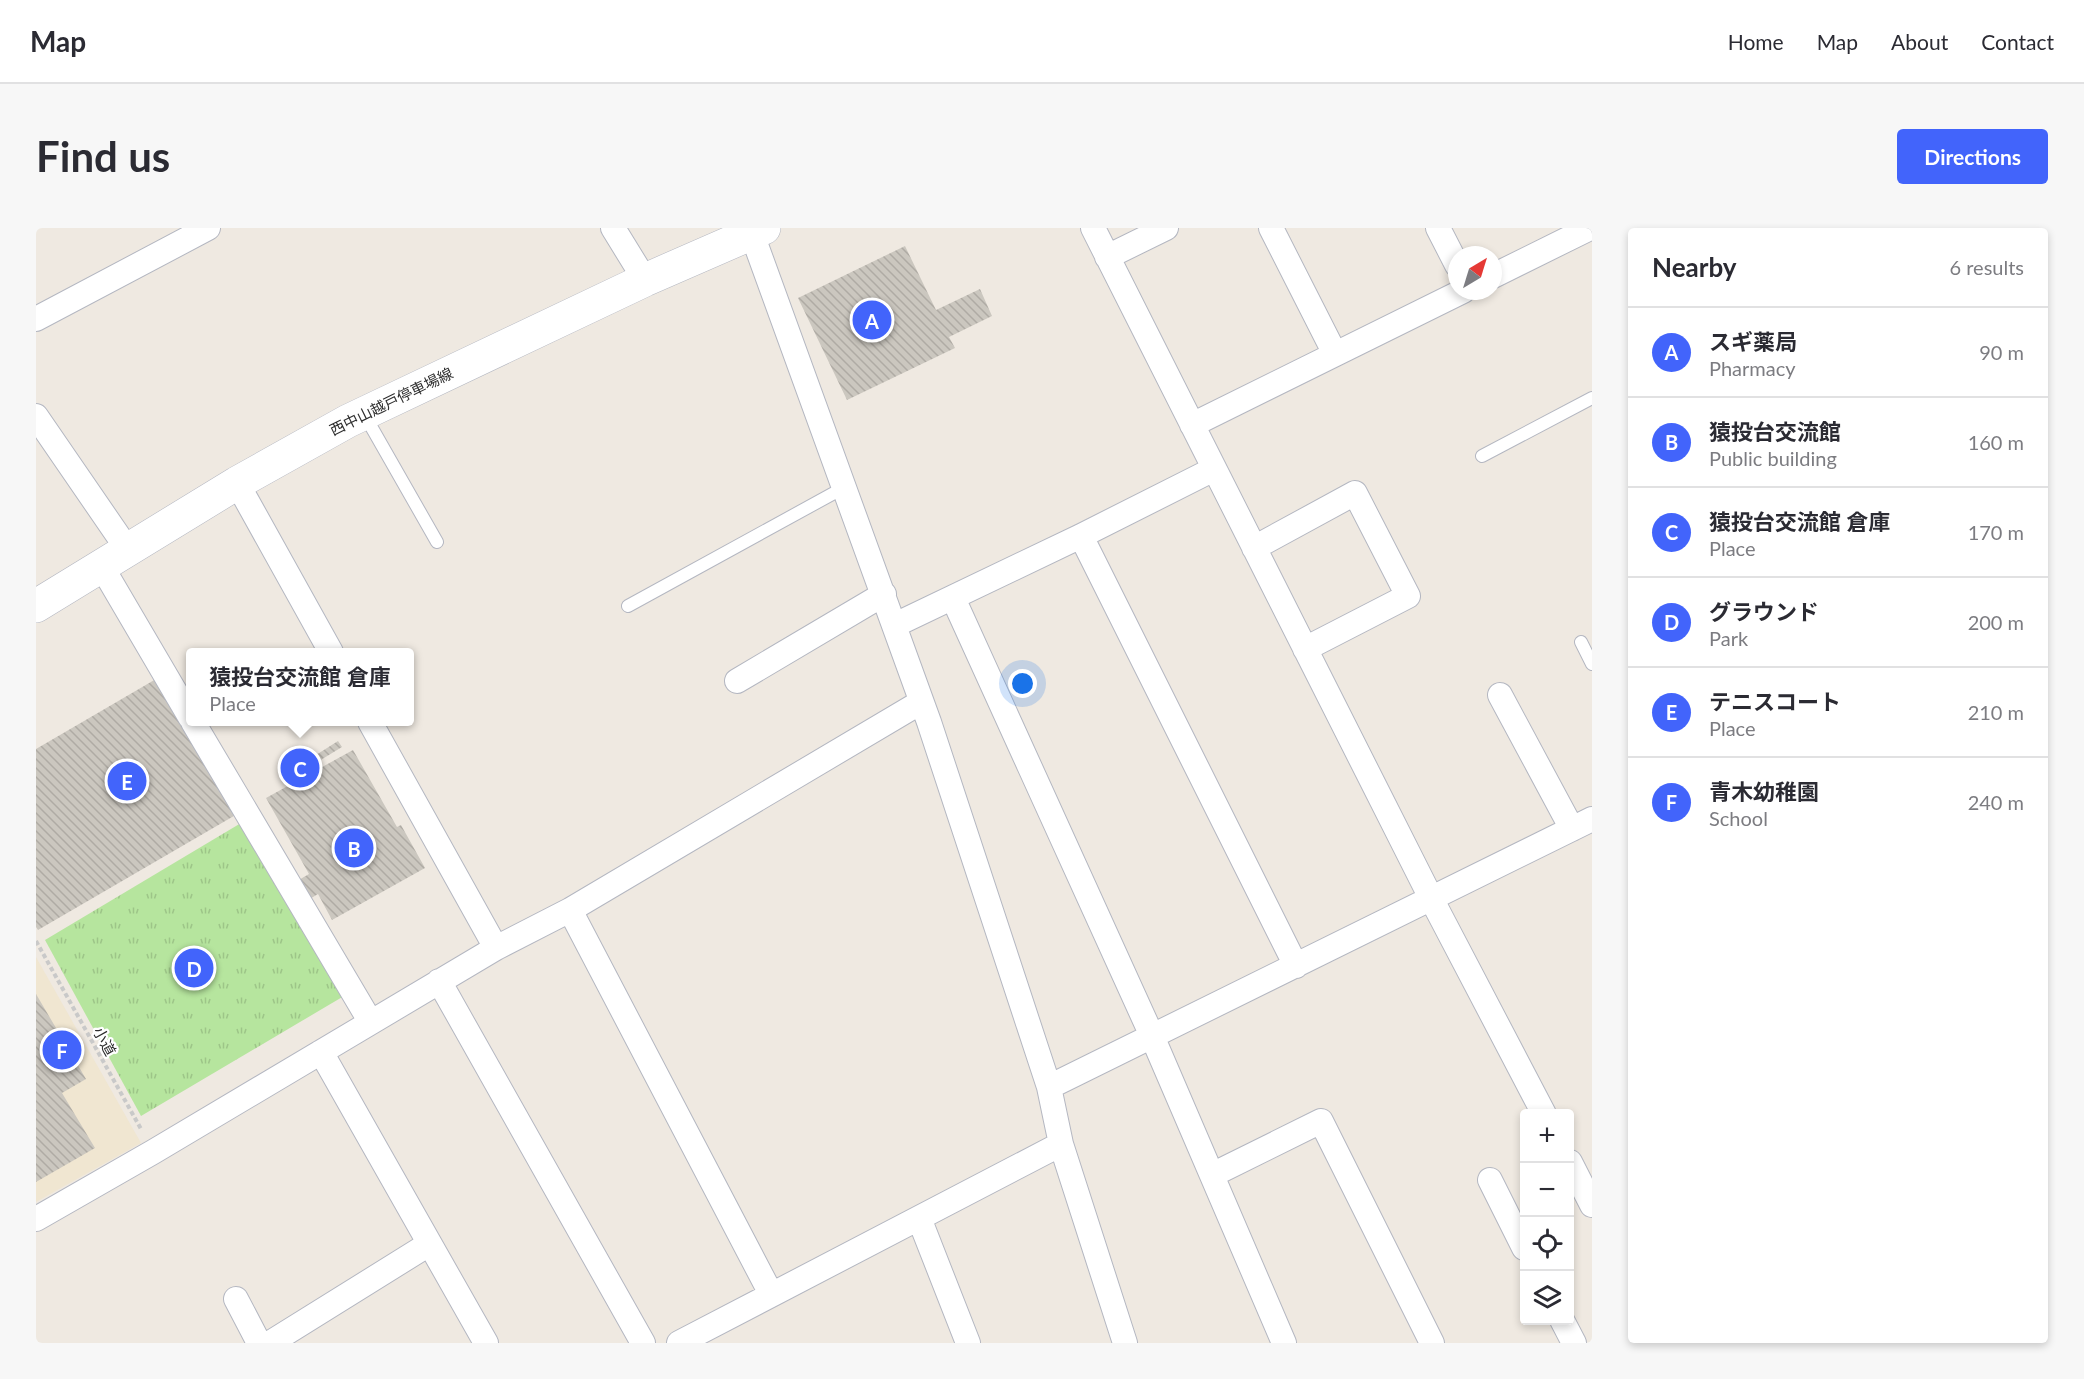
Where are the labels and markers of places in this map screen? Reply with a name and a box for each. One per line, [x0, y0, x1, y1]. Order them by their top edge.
pin: A [852, 298, 892, 343]
pin: C [280, 746, 320, 790]
pin: E [108, 758, 146, 804]
pin: B [334, 826, 374, 870]
pin: D [174, 946, 214, 990]
pin: F [42, 1028, 82, 1072]

